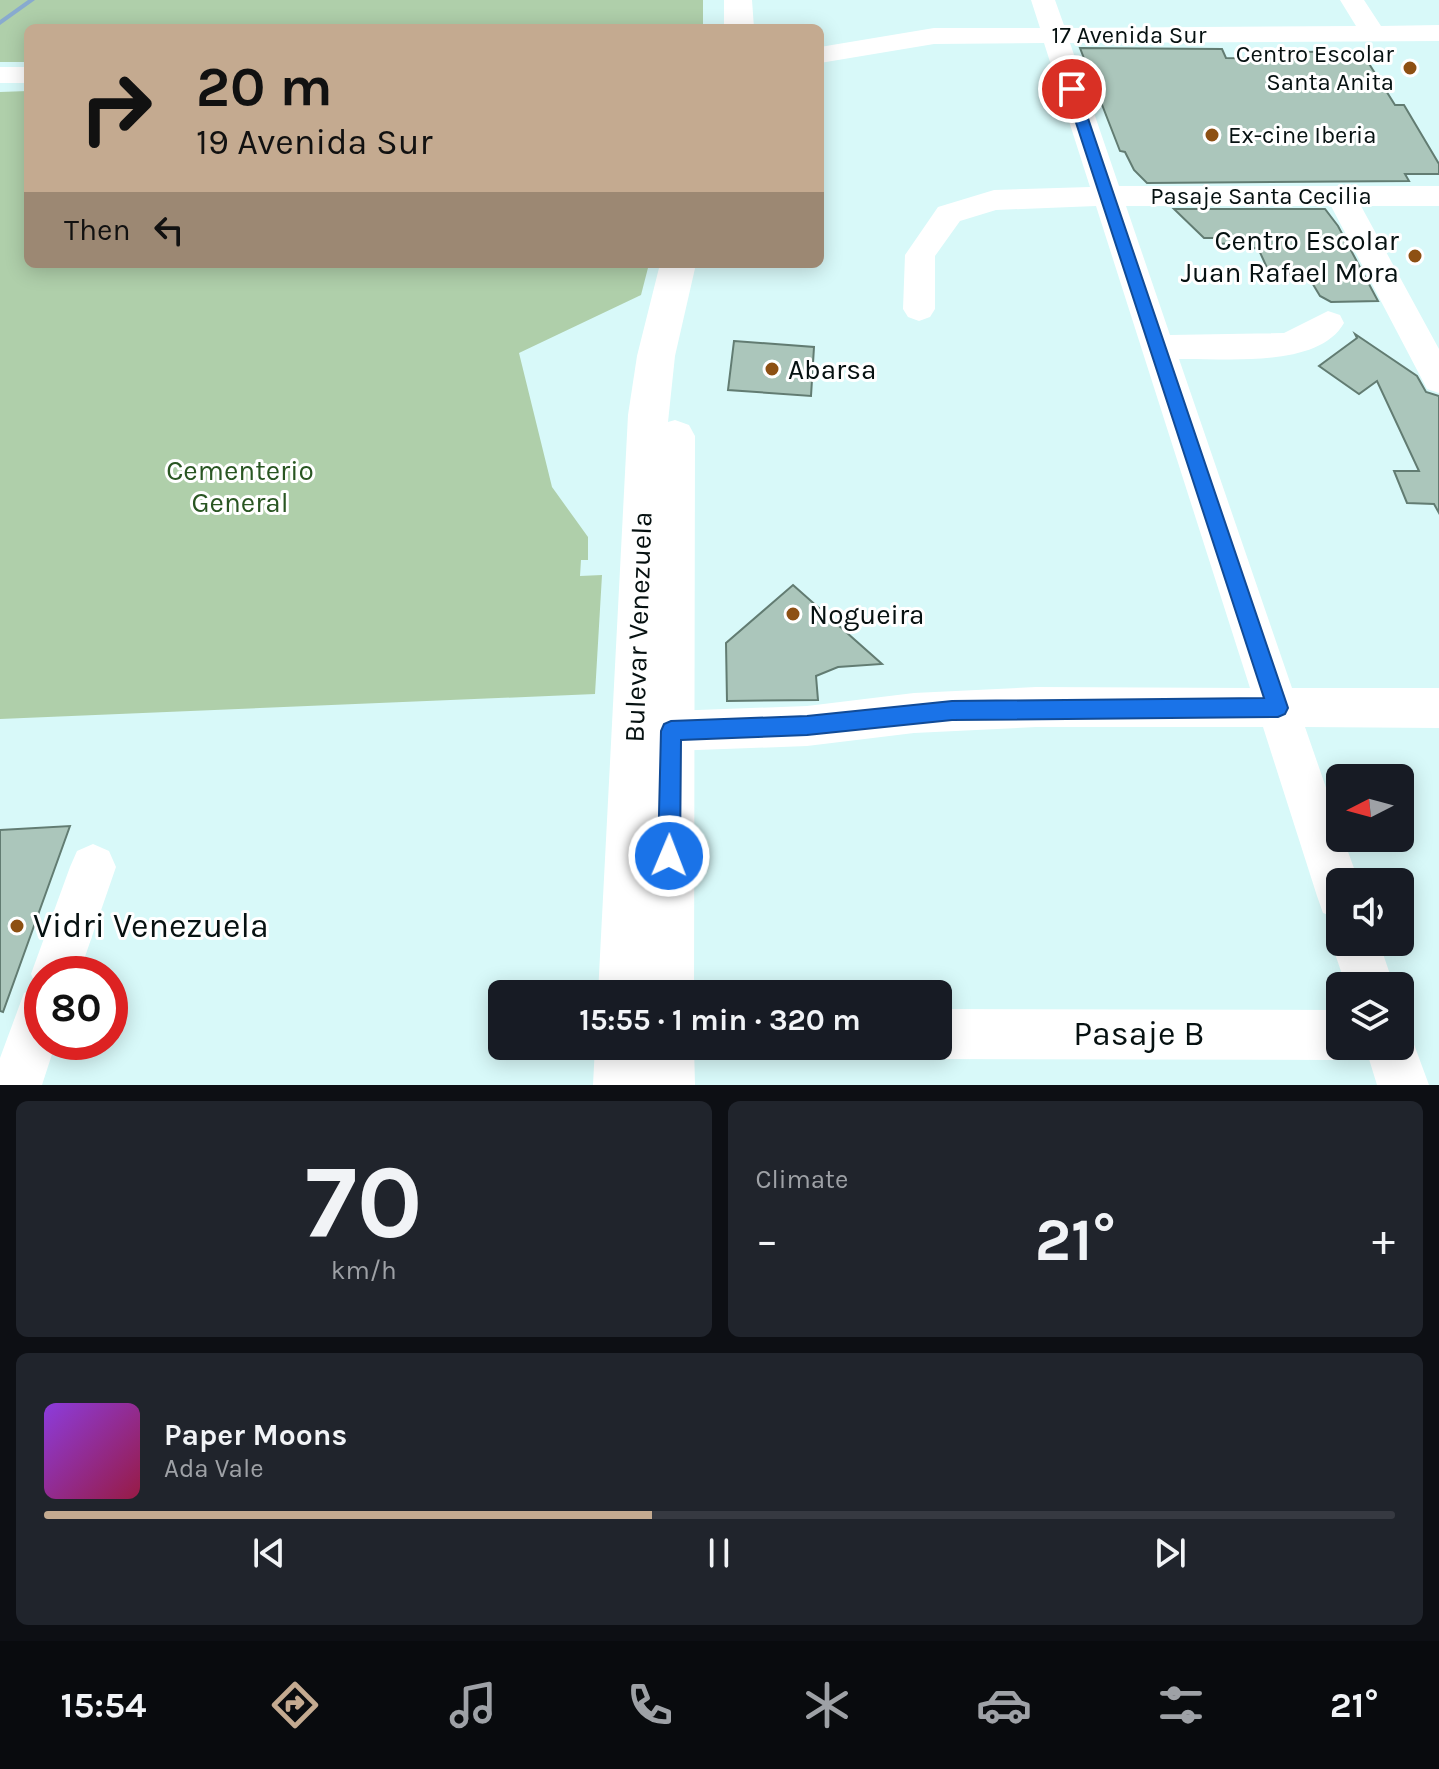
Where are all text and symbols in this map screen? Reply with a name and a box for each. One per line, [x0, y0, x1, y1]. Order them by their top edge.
street label: 17 Avenida Sur [1051, 21, 1207, 49]
place label: Centro Escolar Santa Anita [1236, 40, 1394, 96]
text: 20 m [196, 54, 333, 119]
pin [1038, 55, 1106, 123]
icon: right [64, 56, 168, 160]
marker: Centro Escolar Santa Anita [1401, 59, 1419, 77]
icon: arrive [1050, 67, 1094, 111]
text: 19 Avenida Sur [196, 121, 433, 163]
place label: Ex-cine Iberia [1228, 121, 1376, 149]
marker: Ex-cine Iberia [1203, 126, 1221, 144]
street label: Pasaje Santa Cecilia [1150, 182, 1372, 210]
icon: left [147, 208, 191, 252]
text: Then [64, 212, 131, 248]
place label: Centro Escolar Juan Rafael Mora [1181, 224, 1400, 289]
marker: Centro Escolar Juan Rafael Mora [1406, 247, 1424, 265]
place label: Abarsa [788, 353, 876, 386]
marker: Abarsa [763, 360, 781, 378]
park label: Cementerio General [166, 454, 314, 519]
street label: Bulevar Venezuela [617, 511, 659, 743]
place label: Nogueira [809, 598, 924, 631]
marker: Nogueira [784, 605, 802, 623]
north arrow [1326, 764, 1414, 852]
map controls [1326, 764, 1414, 1060]
position arrow [627, 814, 711, 898]
button: sound [1326, 868, 1414, 956]
place label: Vidri Venezuela [33, 906, 269, 946]
marker: Vidri Venezuela [8, 917, 26, 935]
speed limit sign: 80 [24, 956, 128, 1060]
button: layers [1326, 972, 1414, 1060]
text: 15:55 · 1 min · 320 m [579, 1002, 861, 1038]
street label: Pasaje B [1073, 1014, 1205, 1054]
text: 70 [305, 1142, 423, 1263]
text: Climate [756, 1164, 848, 1195]
text: 21° [1035, 1205, 1116, 1275]
text: − [756, 1215, 779, 1266]
text: + [1372, 1215, 1395, 1266]
text: km/h [331, 1255, 397, 1286]
text: Paper Moons [164, 1417, 347, 1453]
text: Ada Vale [164, 1453, 264, 1484]
icon: previous [247, 1531, 291, 1575]
icon: pause [697, 1531, 741, 1575]
icon: next [1148, 1531, 1192, 1575]
icon: directions [267, 1677, 323, 1733]
icon: music [445, 1677, 501, 1733]
icon: phone [622, 1677, 678, 1733]
icon: climate [799, 1677, 855, 1733]
icon: car [976, 1677, 1032, 1733]
icon: filters [1153, 1677, 1209, 1733]
text: 15:54 [61, 1684, 146, 1726]
text: 21° [1330, 1684, 1378, 1726]

